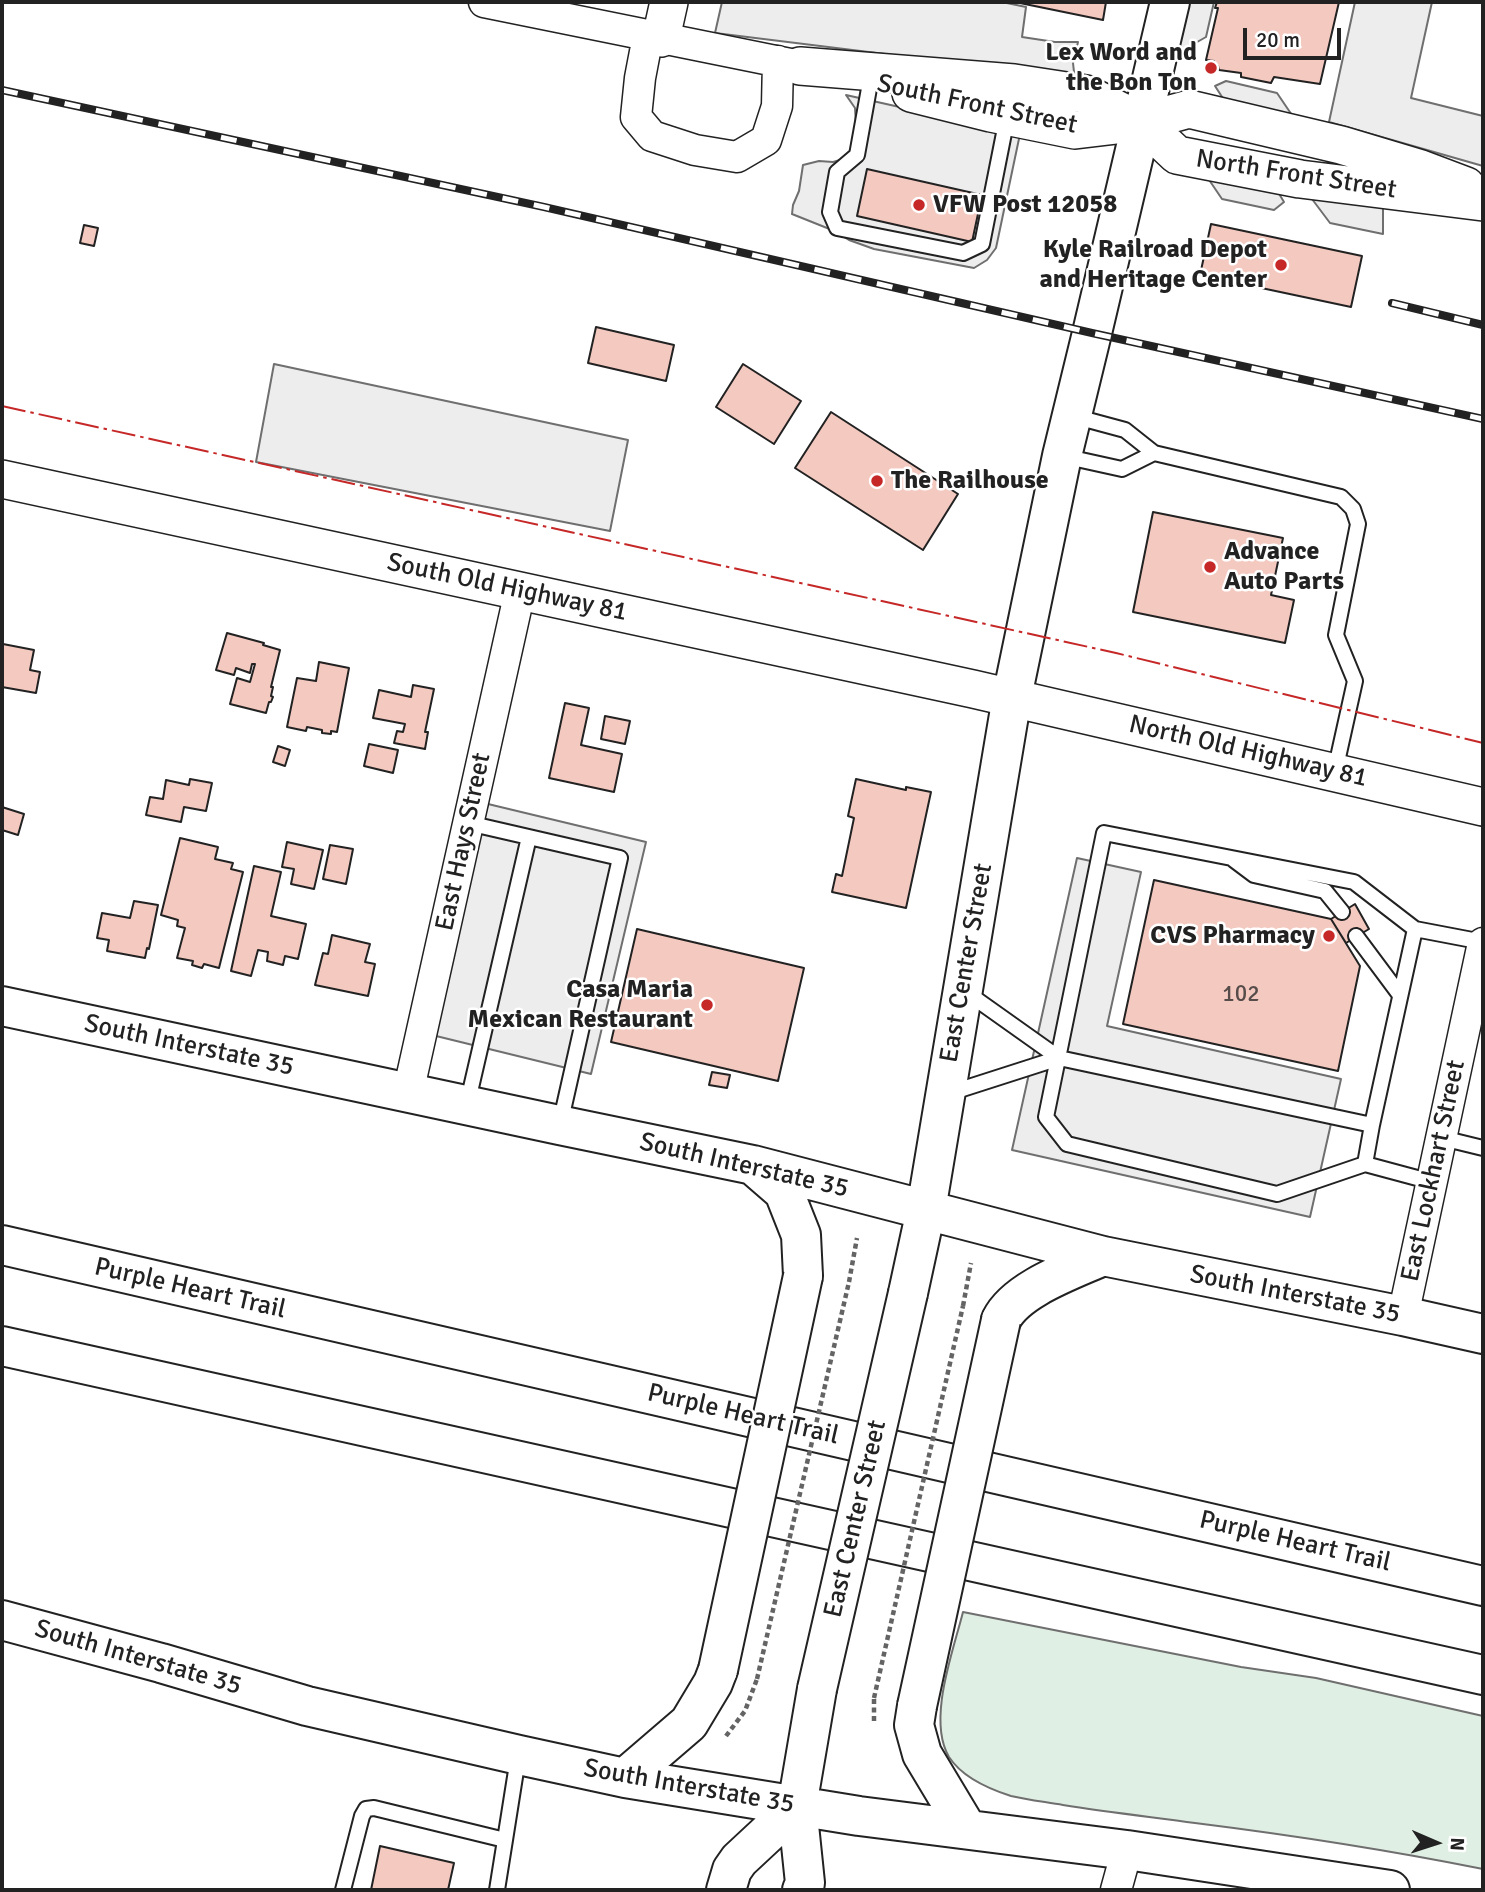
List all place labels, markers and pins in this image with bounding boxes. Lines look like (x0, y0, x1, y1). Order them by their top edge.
place label: Lex Word and the Bon Ton (1045, 37, 1197, 98)
marker: Lex Word and the Bon Ton (1203, 60, 1219, 76)
place label: VFW Post 12058 (933, 189, 1117, 221)
marker: VFW Post 12058 (911, 197, 927, 213)
place label: Kyle Railroad Depot and Heritage Center (1039, 234, 1267, 296)
marker: Kyle Railroad Depot and Heritage Center (1273, 257, 1289, 273)
place label: The Railhouse (891, 465, 1049, 497)
marker: The Railhouse (869, 473, 885, 489)
place label: Advance Auto Parts (1224, 536, 1344, 598)
marker: Advance Auto Parts (1202, 559, 1218, 575)
place label: CVS Pharmacy (1150, 920, 1315, 952)
marker: CVS Pharmacy (1321, 928, 1337, 944)
place label: Casa Maria Mexican Restaurant (468, 974, 693, 1036)
marker: Casa Maria Mexican Restaurant (699, 997, 715, 1013)

